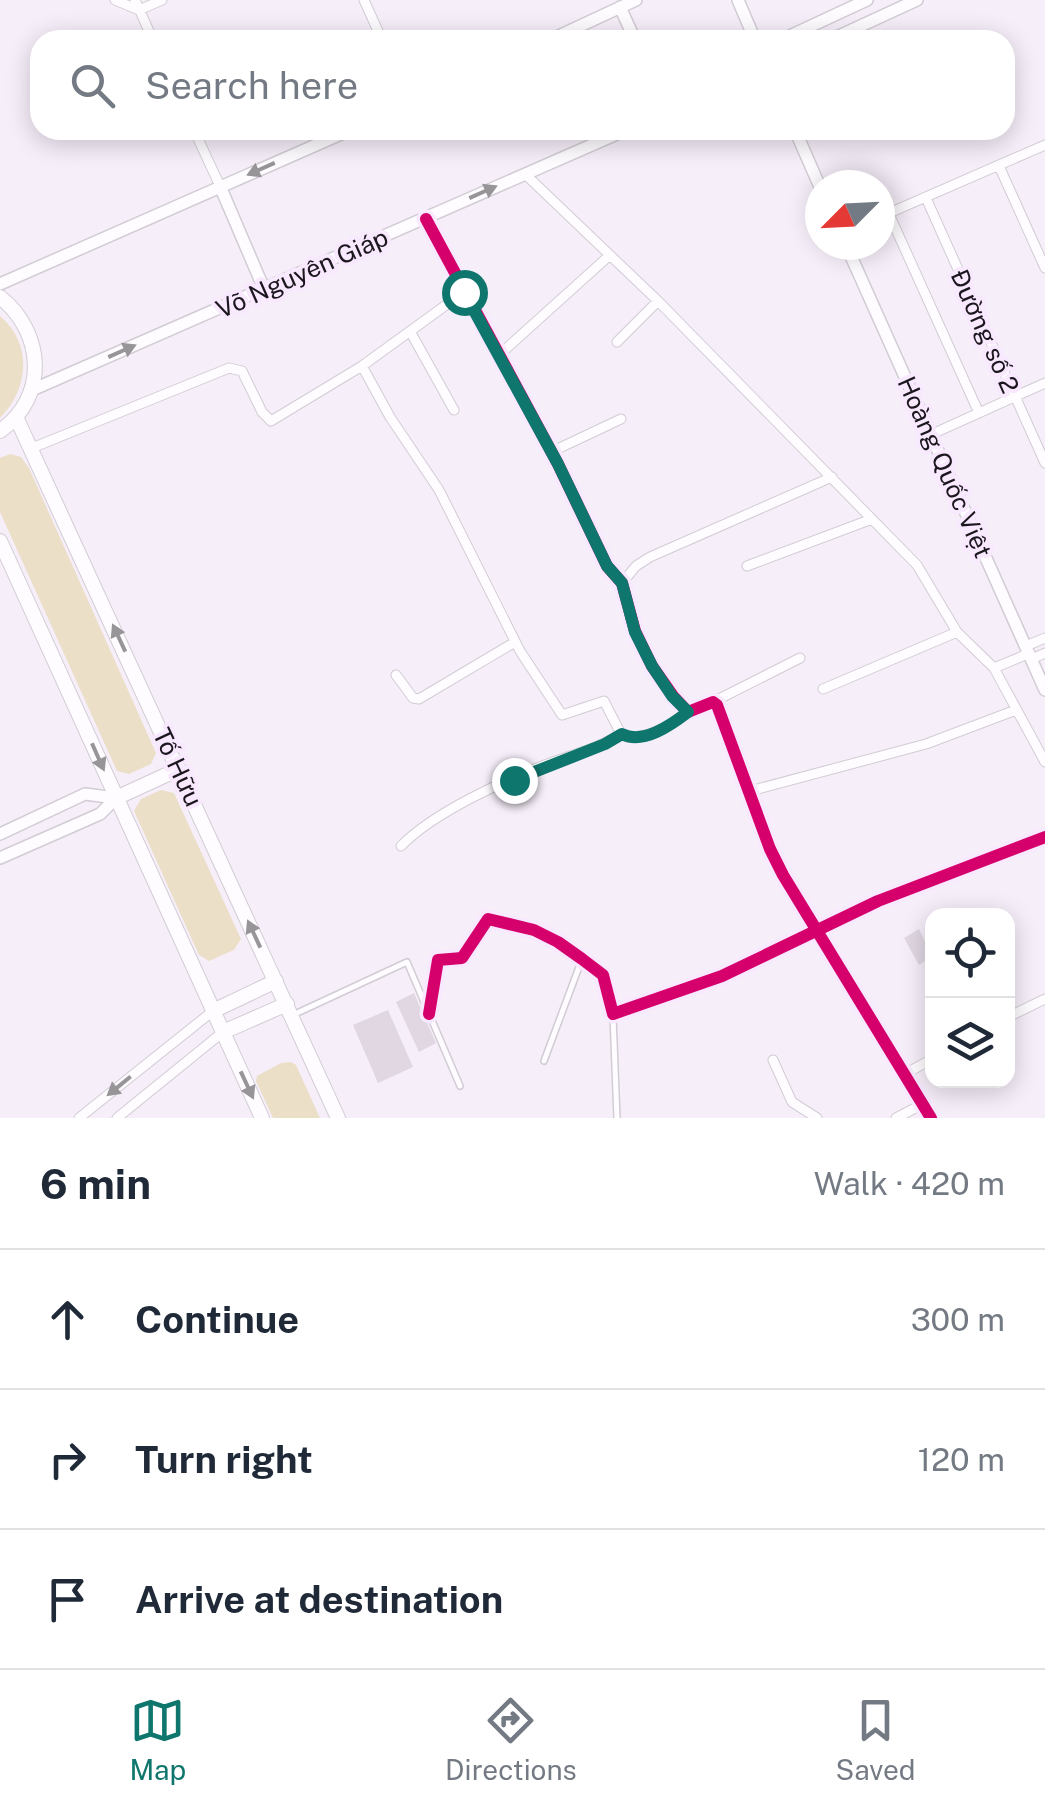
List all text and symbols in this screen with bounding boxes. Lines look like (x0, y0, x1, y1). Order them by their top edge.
search box (30, 30, 1015, 140)
icon: search (65, 58, 120, 113)
text: Search here (145, 63, 358, 108)
one-way arrow (246, 161, 275, 177)
north arrow (805, 170, 895, 260)
one-way arrow (469, 184, 498, 201)
street label: Võ Nguyên Giáp (211, 222, 393, 324)
street label: Đường số 2 (944, 265, 1026, 397)
route start (442, 270, 488, 316)
one-way arrow (107, 343, 136, 359)
street label: Hoàng Quốc Việt (892, 372, 998, 562)
one-way arrow (111, 623, 127, 653)
street label: Tố Hữu (147, 723, 209, 811)
one-way arrow (90, 743, 106, 772)
route end (492, 758, 538, 804)
map controls (925, 908, 1015, 1088)
button: locate (925, 908, 1015, 998)
one-way arrow (246, 919, 263, 948)
button: layers (925, 998, 1015, 1088)
one-way arrow (239, 1070, 255, 1100)
one-way arrow (106, 1075, 131, 1096)
text: 6 min (40, 1159, 151, 1208)
text: Walk · 420 m (814, 1165, 1005, 1202)
icon: ahead (40, 1292, 95, 1347)
text: Continue (135, 1297, 299, 1342)
text: 300 m (911, 1301, 1005, 1338)
icon: right (40, 1432, 95, 1487)
text: Turn right (135, 1437, 313, 1482)
text: 120 m (918, 1441, 1005, 1478)
icon: arrive (40, 1572, 95, 1627)
text: Arrive at destination (135, 1577, 503, 1622)
tab: Map (129, 1693, 186, 1786)
tab: Directions (445, 1693, 577, 1786)
tab: Saved (835, 1693, 916, 1786)

